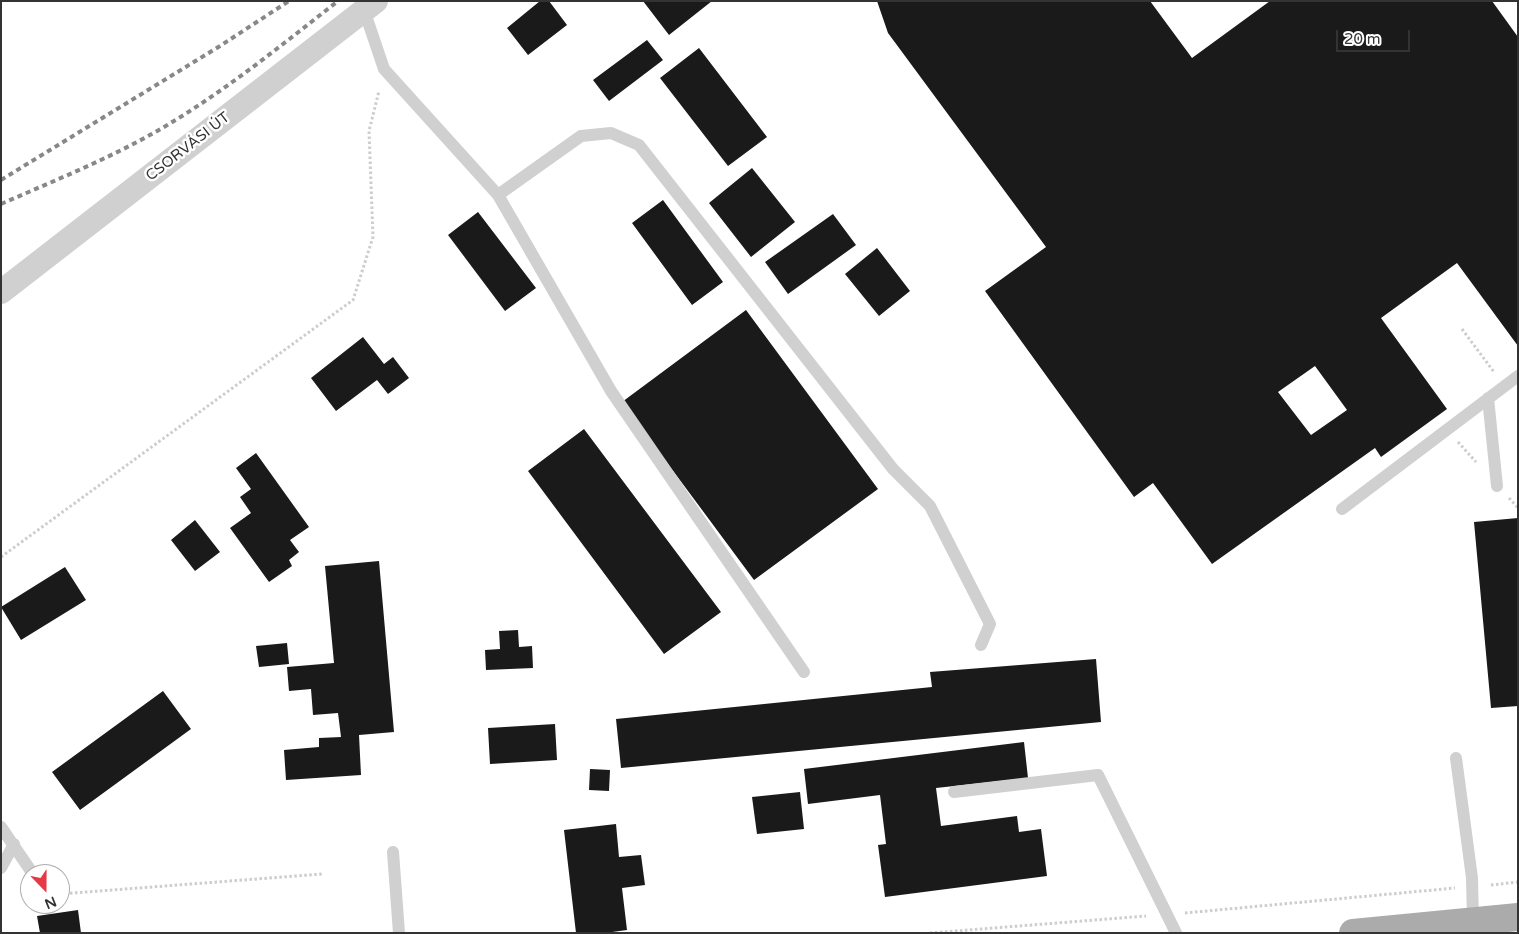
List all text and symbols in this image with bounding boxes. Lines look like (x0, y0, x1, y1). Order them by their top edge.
scale bar (1339, 20, 1413, 52)
text: 20 m (1344, 30, 1381, 48)
street label: CSORVÁSI ÚT (143, 109, 233, 185)
north arrow (20, 864, 70, 914)
text: N (42, 892, 59, 912)

